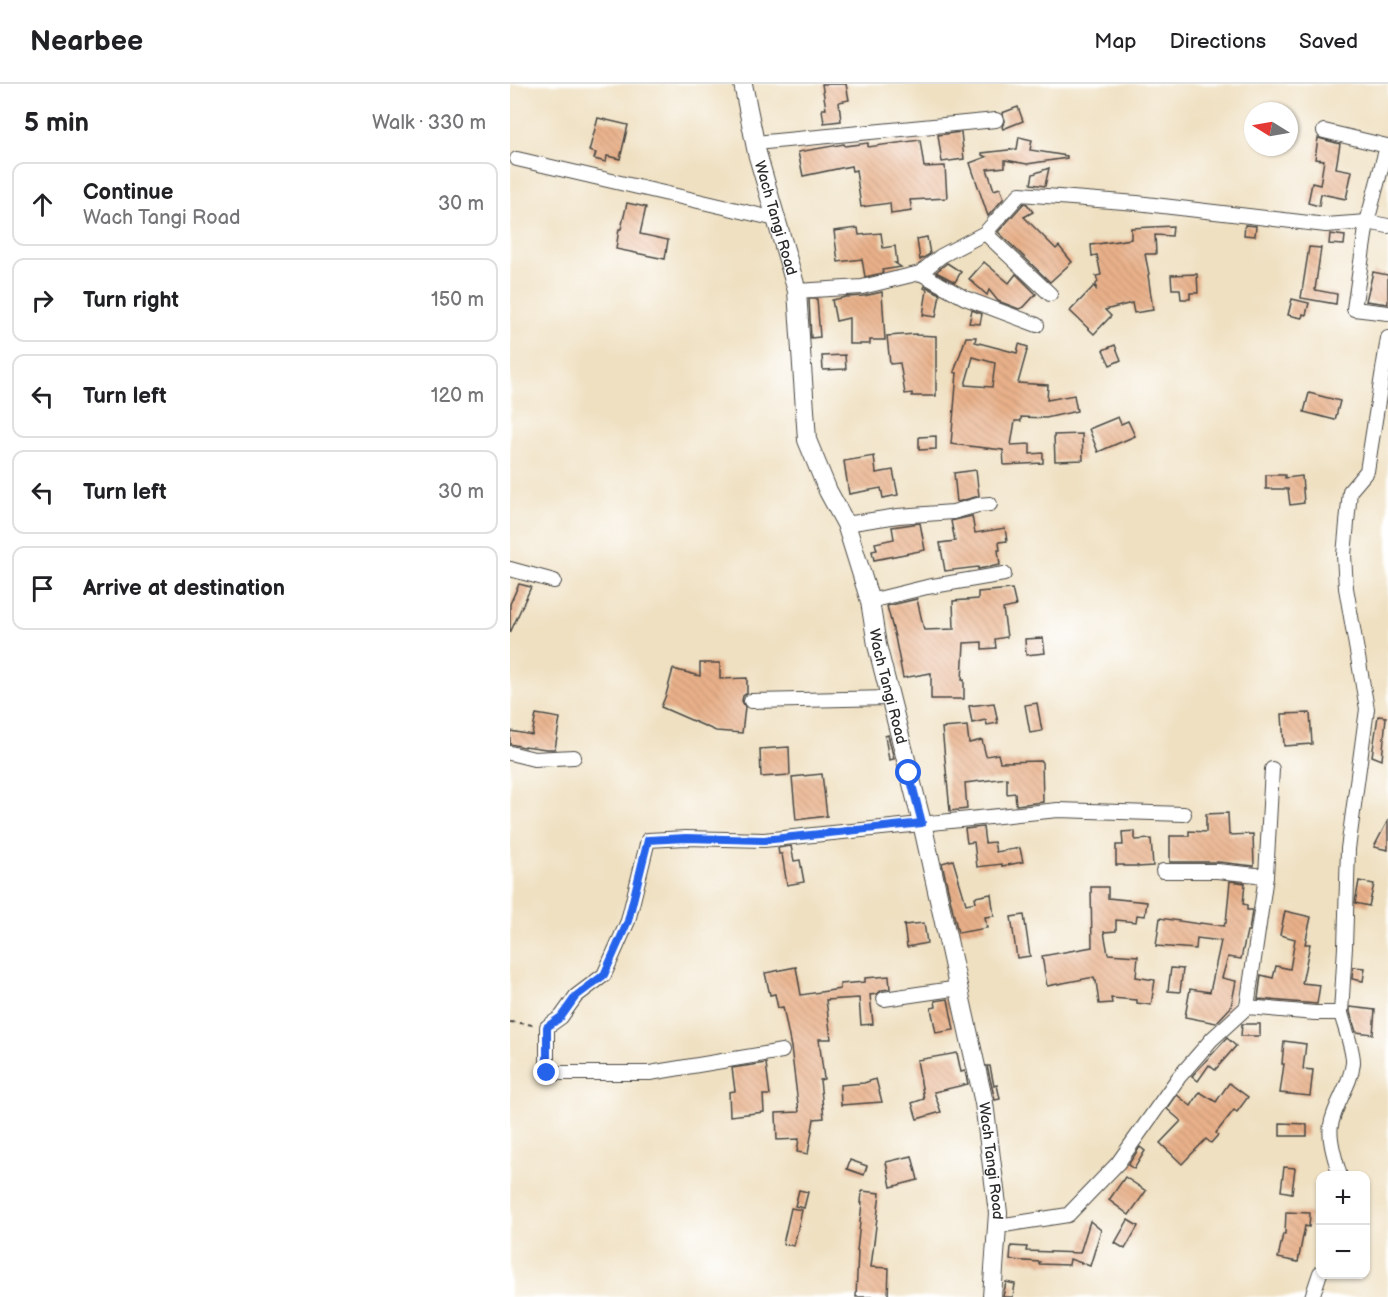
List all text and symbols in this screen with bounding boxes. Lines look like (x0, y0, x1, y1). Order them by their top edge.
text: Nearbee (30, 25, 143, 58)
text: Map (1094, 29, 1137, 54)
text: Directions (1170, 29, 1266, 54)
text: Saved (1299, 29, 1358, 54)
north arrow (1244, 102, 1298, 156)
text: 5 min (24, 108, 89, 139)
text: Walk · 330 m (372, 111, 486, 135)
street label: Wach Tangi Road (750, 159, 801, 277)
text: Continue (83, 179, 173, 206)
icon: ahead (26, 188, 59, 221)
text: 30 m (438, 192, 484, 216)
text: Wach Tangi Road (83, 206, 240, 230)
icon: right (26, 284, 59, 317)
text: Turn right (83, 287, 179, 314)
text: 150 m (431, 288, 484, 312)
icon: left (26, 380, 59, 413)
text: Turn left (83, 383, 167, 410)
text: 120 m (431, 384, 484, 408)
icon: left (26, 476, 59, 509)
text: Turn left (83, 479, 167, 506)
text: 30 m (438, 480, 484, 504)
icon: arrive (26, 572, 59, 605)
text: Arrive at destination (83, 575, 285, 602)
street label: Wach Tangi Road (865, 627, 911, 746)
route start (895, 759, 921, 785)
route end (533, 1059, 559, 1085)
street label: Wach Tangi Road (974, 1101, 1007, 1220)
map controls (1316, 1171, 1370, 1279)
button: + (1316, 1171, 1370, 1225)
button: − (1316, 1225, 1370, 1279)

